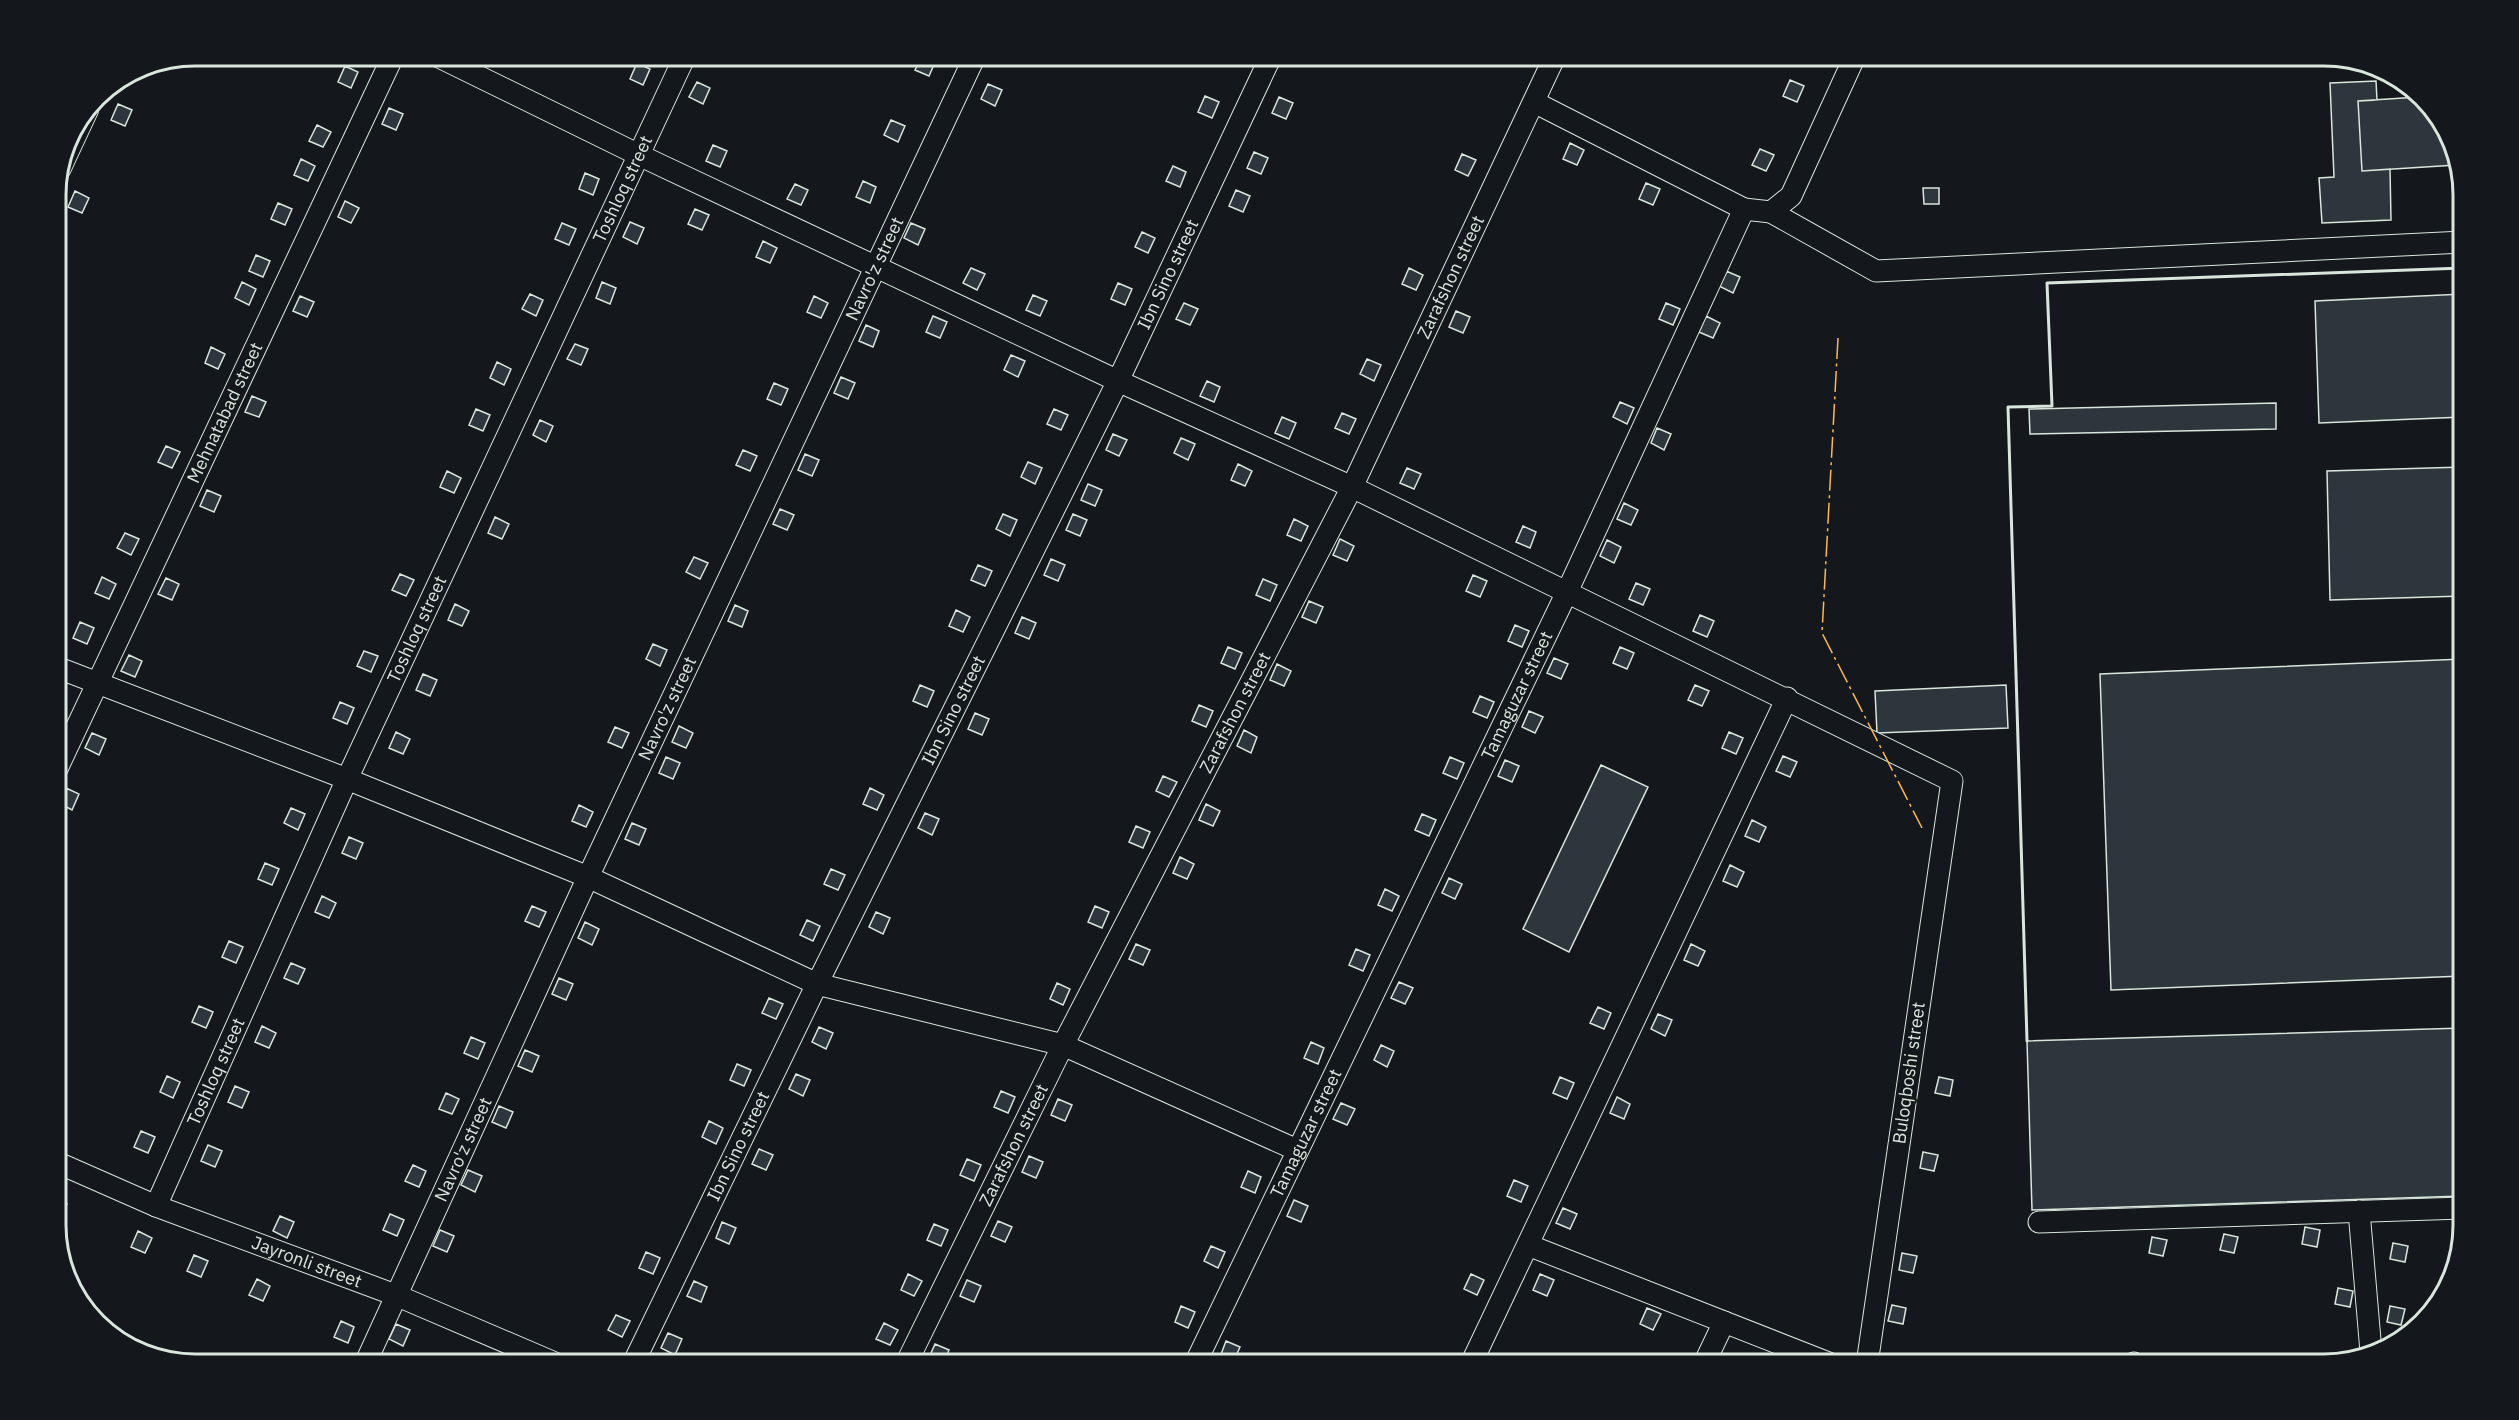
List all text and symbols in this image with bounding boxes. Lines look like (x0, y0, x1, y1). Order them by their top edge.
street label: Toshloq street (587, 132, 657, 246)
street label: Zarafshon street (1412, 212, 1489, 342)
street label: Navro'z street (840, 213, 909, 324)
street label: Ibn Sino street (1132, 215, 1204, 333)
street label: Mehnatаbаd street (181, 339, 267, 487)
street label: Toshloq street (382, 572, 451, 686)
street label: Tamaguzar street (1476, 627, 1557, 763)
street label: Zarafshon street (1194, 648, 1276, 777)
street label: Ibn Sino street (916, 652, 990, 769)
street label: Navro'z street (633, 653, 701, 764)
street label: Buloqboshi street (1887, 1000, 1930, 1145)
street label: Toshloq street (181, 1014, 250, 1129)
street label: Tamaguzar street (1265, 1065, 1346, 1201)
street label: Zarafshon street (974, 1080, 1053, 1210)
street label: Ibn Sino street (702, 1087, 774, 1205)
street label: Navro'z street (429, 1093, 497, 1205)
street label: Jayronli street (249, 1231, 365, 1293)

